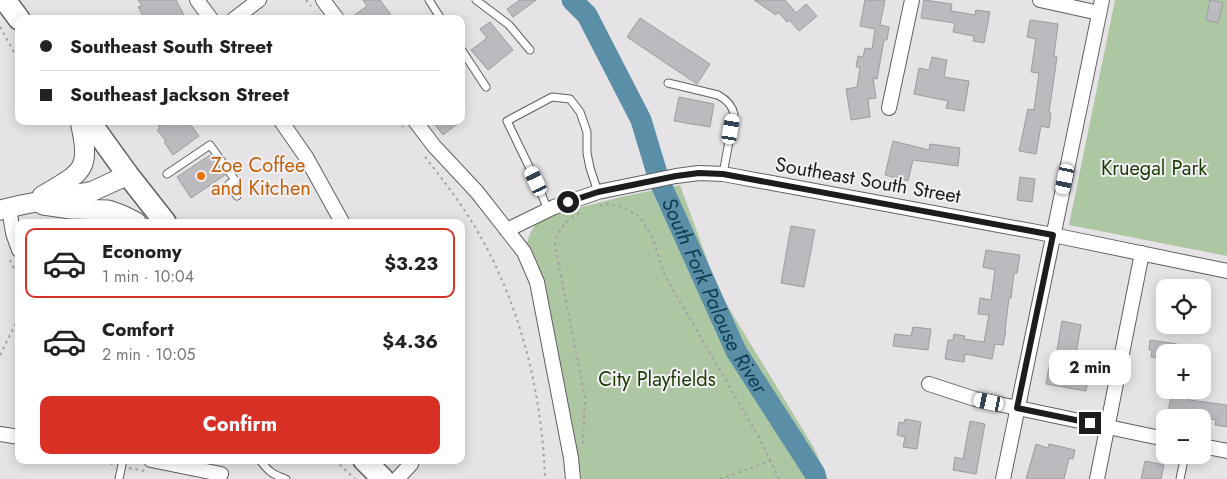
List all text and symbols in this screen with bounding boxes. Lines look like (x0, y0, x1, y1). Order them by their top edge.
text: Southeast South Street (70, 33, 272, 60)
text: Southeast Jackson Street (70, 81, 289, 108)
car (721, 113, 740, 145)
street label: Southeast South Street (773, 150, 963, 211)
place label: Zoe Coffee and Kitchen (211, 151, 311, 203)
park label: Kruegal Park (1101, 154, 1207, 183)
car (1054, 163, 1075, 195)
car (522, 164, 549, 198)
marker: Zoe Coffee and Kitchen (195, 170, 207, 182)
route start (557, 191, 579, 213)
water label: South Fork Palouse River (654, 193, 775, 400)
text: Economy (102, 238, 182, 265)
icon: car (42, 241, 87, 286)
text: $3.23 (384, 250, 438, 277)
text: 1 min · 10:04 (102, 265, 194, 288)
map controls (1156, 279, 1211, 464)
button: locate (1156, 279, 1211, 334)
text: Comfort (102, 316, 174, 343)
icon: car (42, 319, 87, 364)
text: $4.36 (382, 328, 438, 355)
text: 2 min · 10:05 (102, 343, 196, 366)
button: + (1156, 344, 1211, 399)
callout: 2 min (1049, 350, 1131, 386)
text: 2 min (1069, 356, 1111, 379)
park label: City Playfields (598, 365, 716, 394)
car (972, 392, 1005, 412)
button: Confirm (40, 396, 440, 454)
button: − (1156, 409, 1211, 464)
route end (1079, 412, 1101, 434)

